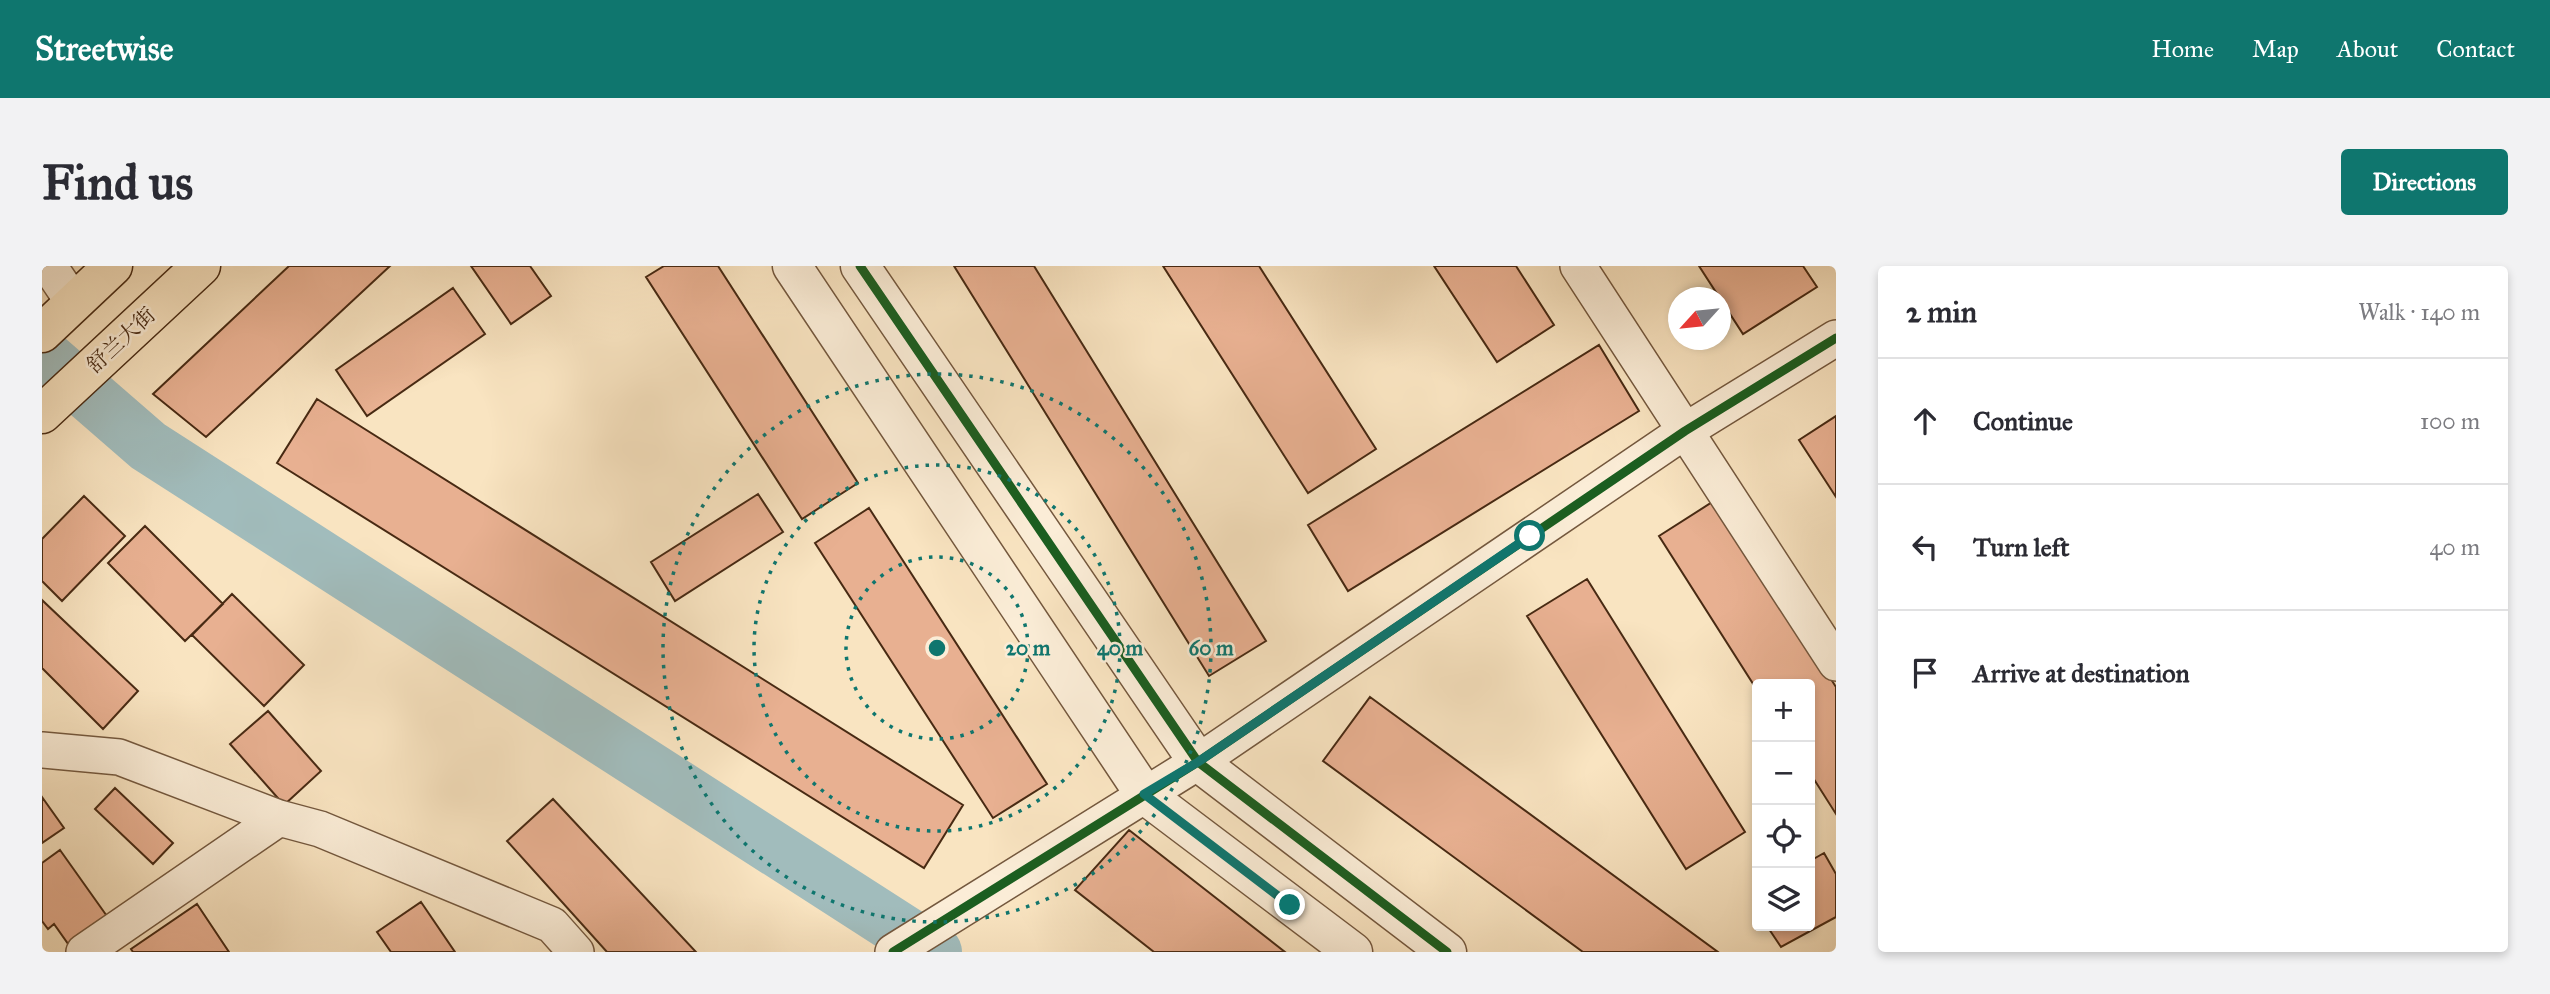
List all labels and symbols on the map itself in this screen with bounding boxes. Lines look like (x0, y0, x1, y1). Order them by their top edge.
north arrow (1668, 287, 1731, 350)
street label: 舒兰大街 (81, 302, 161, 378)
route start (1514, 520, 1545, 551)
text: 20 m (1006, 635, 1051, 661)
text: 40 m (1097, 635, 1143, 661)
text: 60 m (1188, 635, 1234, 661)
centre of rings (925, 636, 949, 660)
route end (1274, 889, 1305, 920)

